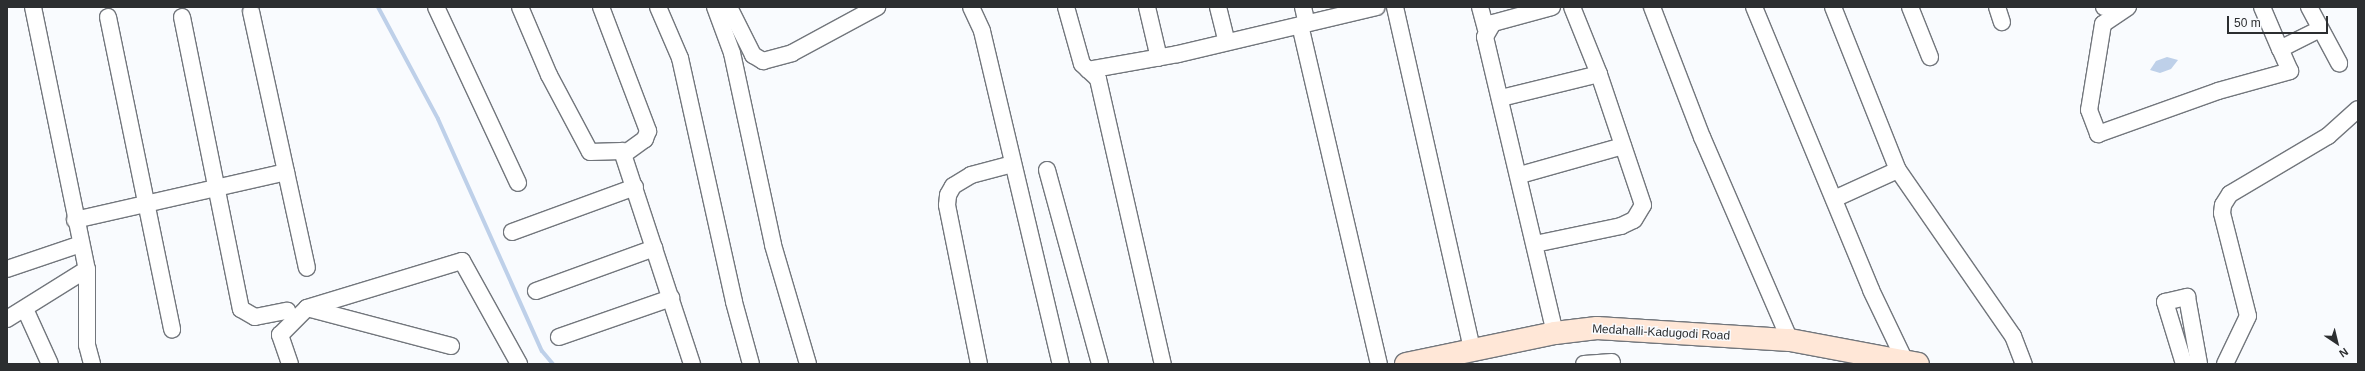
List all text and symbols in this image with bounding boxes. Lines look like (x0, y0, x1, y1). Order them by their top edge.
scale bar (2229, 8, 2330, 34)
text: 50 m (2234, 16, 2261, 30)
street label: Medahalli-Kadugodi Road (1592, 322, 1730, 344)
north arrow (2317, 323, 2357, 363)
text: N (2337, 346, 2351, 360)

